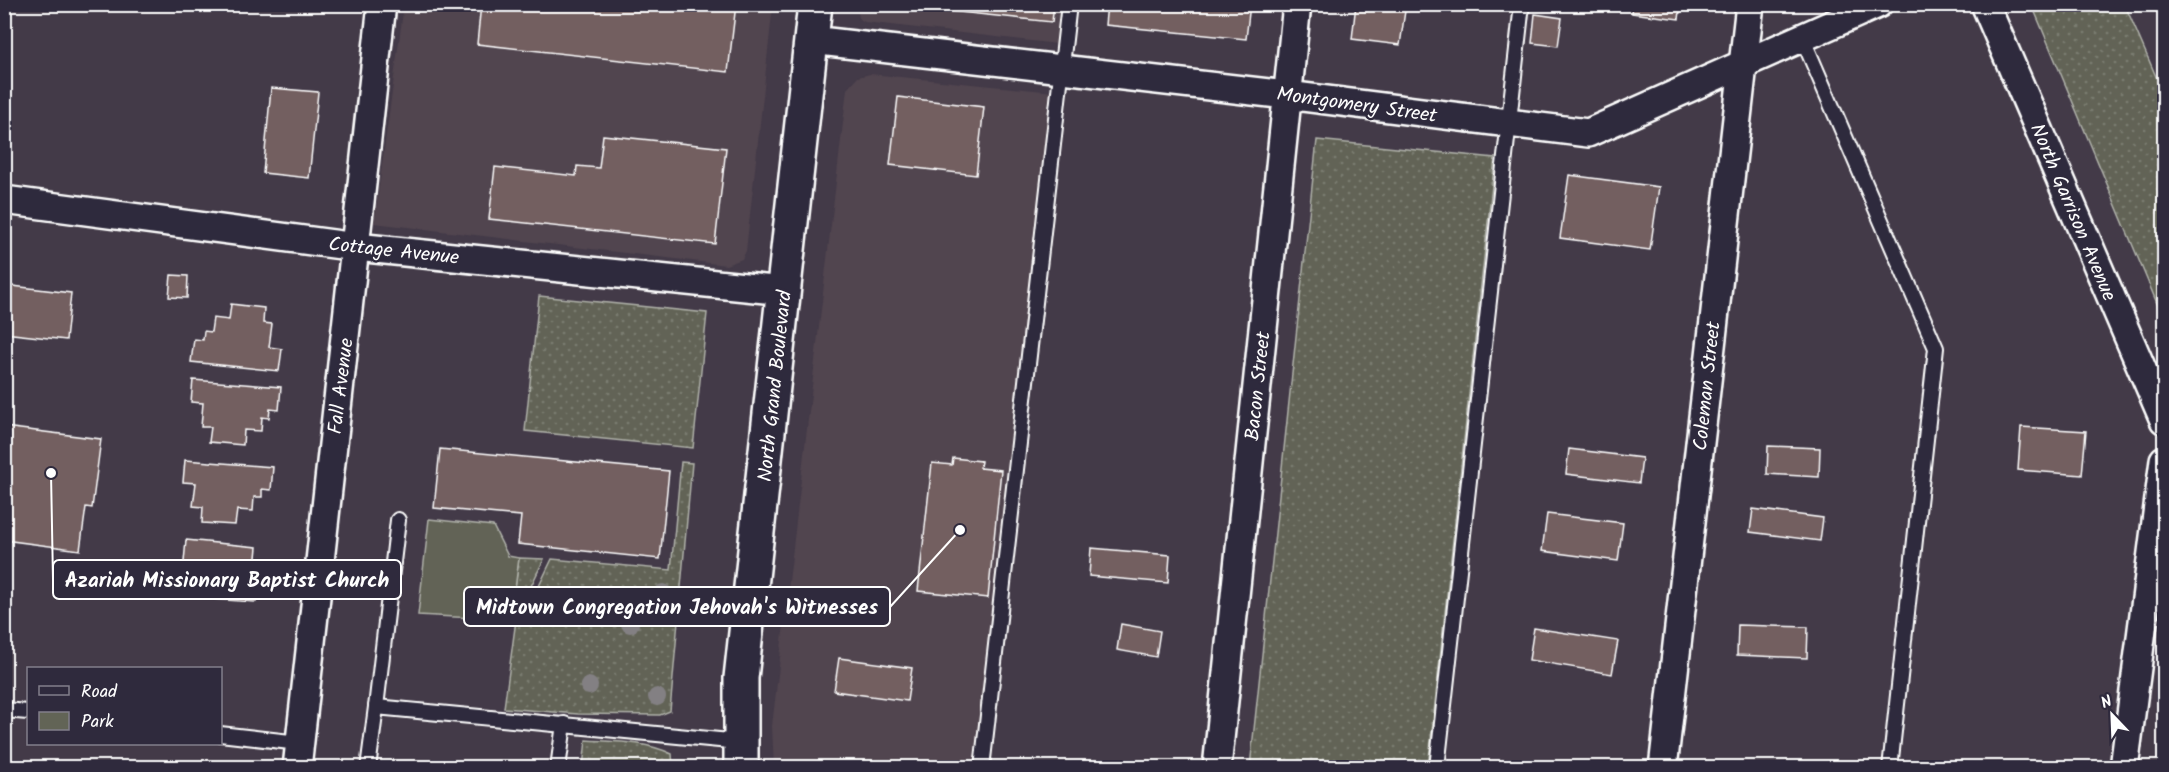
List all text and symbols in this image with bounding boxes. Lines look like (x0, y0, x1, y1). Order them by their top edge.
street label: Montgomery Street (1275, 79, 1439, 133)
street label: North Garrison Avenue (2020, 119, 2124, 307)
street label: Cottage Avenue (327, 229, 461, 275)
street label: North Grand Boulevard (750, 288, 802, 484)
street label: Coleman Street (1685, 320, 1731, 452)
street label: Bacon Street (1237, 330, 1281, 442)
street label: Fall Avenue (320, 336, 364, 436)
callout: Azariah Missionary Baptist Church (53, 560, 401, 599)
text: Azariah Missionary Baptist Church (65, 565, 390, 598)
callout: Midtown Congregation Jehovah's Witnesses (464, 587, 890, 626)
text: Midtown Congregation Jehovah's Witnesses (476, 592, 878, 625)
legend (27, 667, 222, 745)
text: Road (81, 678, 118, 707)
north arrow (2082, 685, 2142, 745)
text: N (2097, 689, 2116, 716)
text: Park (81, 708, 114, 737)

